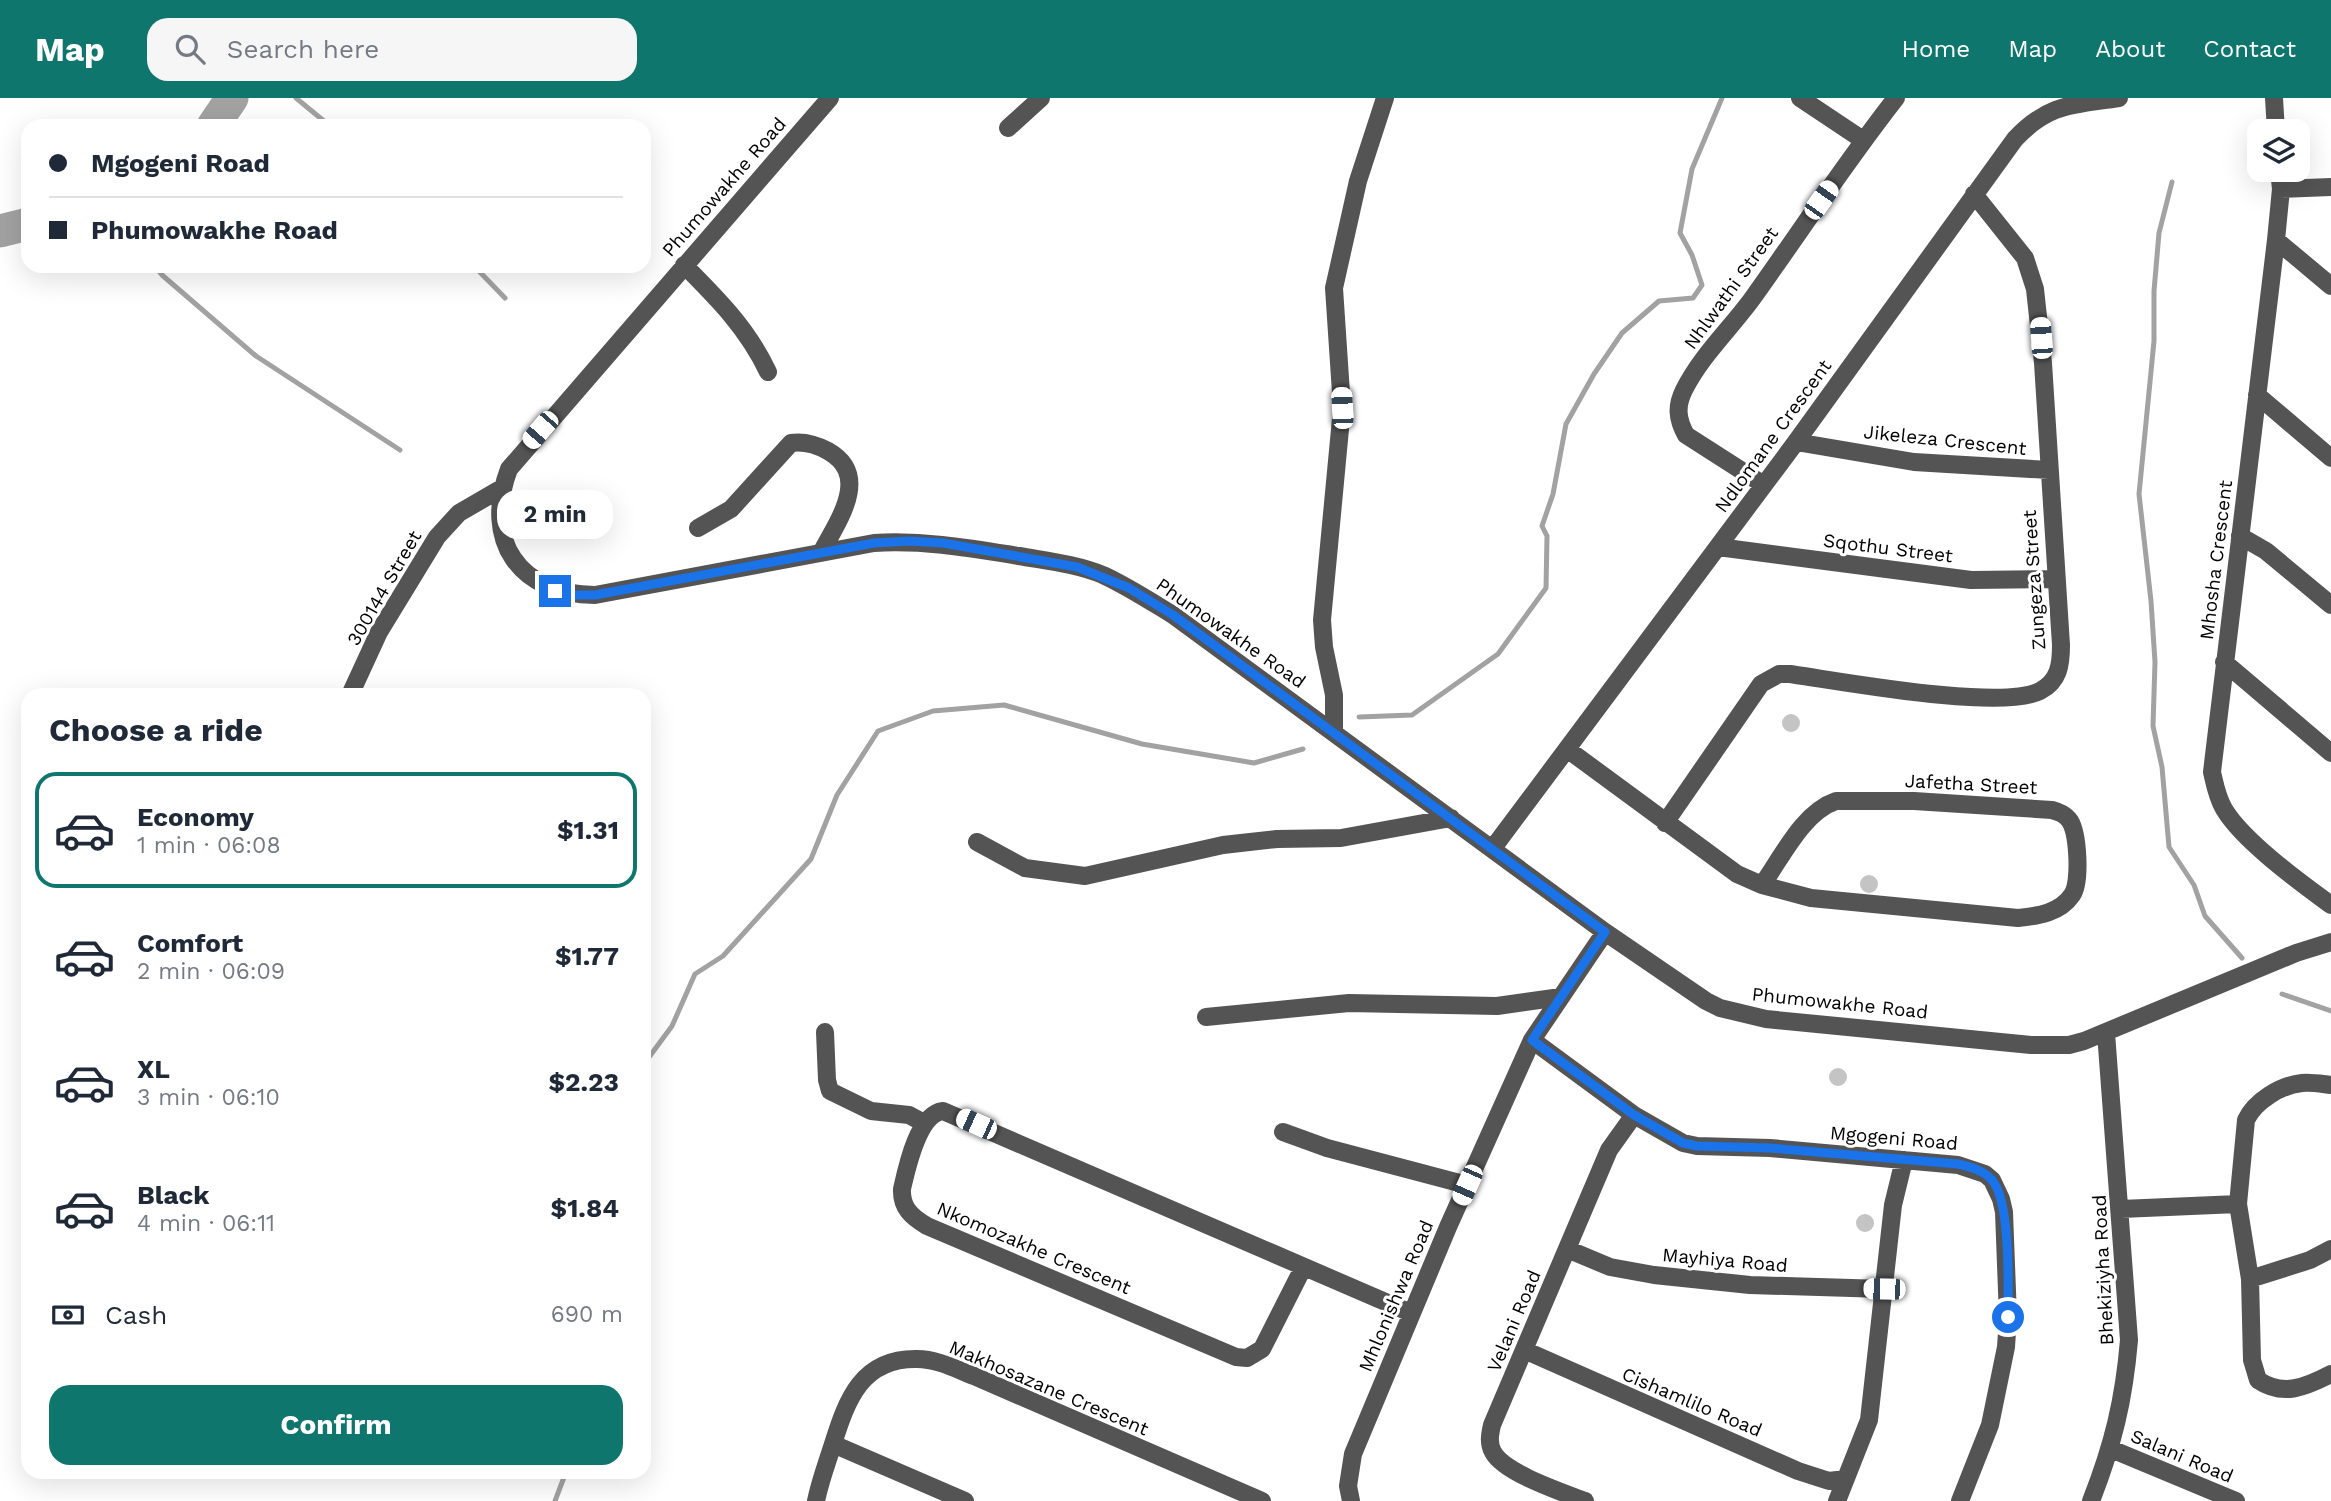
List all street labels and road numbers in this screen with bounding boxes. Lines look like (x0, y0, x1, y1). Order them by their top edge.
street label: Phumowakhe Road (657, 113, 791, 261)
street label: Nhlwathi Street (1679, 222, 1783, 354)
street label: Ndlomane Crescent (1710, 355, 1836, 517)
street label: Jikeleza Crescent (1863, 420, 2028, 460)
street label: Mhosha Crescent (2195, 479, 2237, 641)
street label: Zungeza Street (2018, 509, 2050, 651)
street label: 300144 Street (342, 526, 426, 650)
street label: Sqothu Street (1822, 529, 1954, 567)
street label: Phumowakhe Road (1152, 573, 1310, 693)
street label: Jafetha Street (1904, 769, 2038, 799)
street label: Phumowakhe Road (1751, 982, 1929, 1024)
street label: Mgogeni Road (1829, 1121, 1959, 1155)
street label: Bhekiziyha Road (2088, 1194, 2118, 1346)
street label: Nkomozakhe Crescent (934, 1197, 1135, 1299)
street label: Mhlonishwa Road (1354, 1217, 1438, 1375)
street label: Mayhiya Road (1661, 1243, 1789, 1277)
street label: Velani Road (1482, 1266, 1546, 1376)
street label: Makhosazane Crescent (946, 1336, 1152, 1440)
street label: Cishamlilo Road (1619, 1362, 1765, 1442)
street label: Salani Road (2127, 1424, 2237, 1488)

